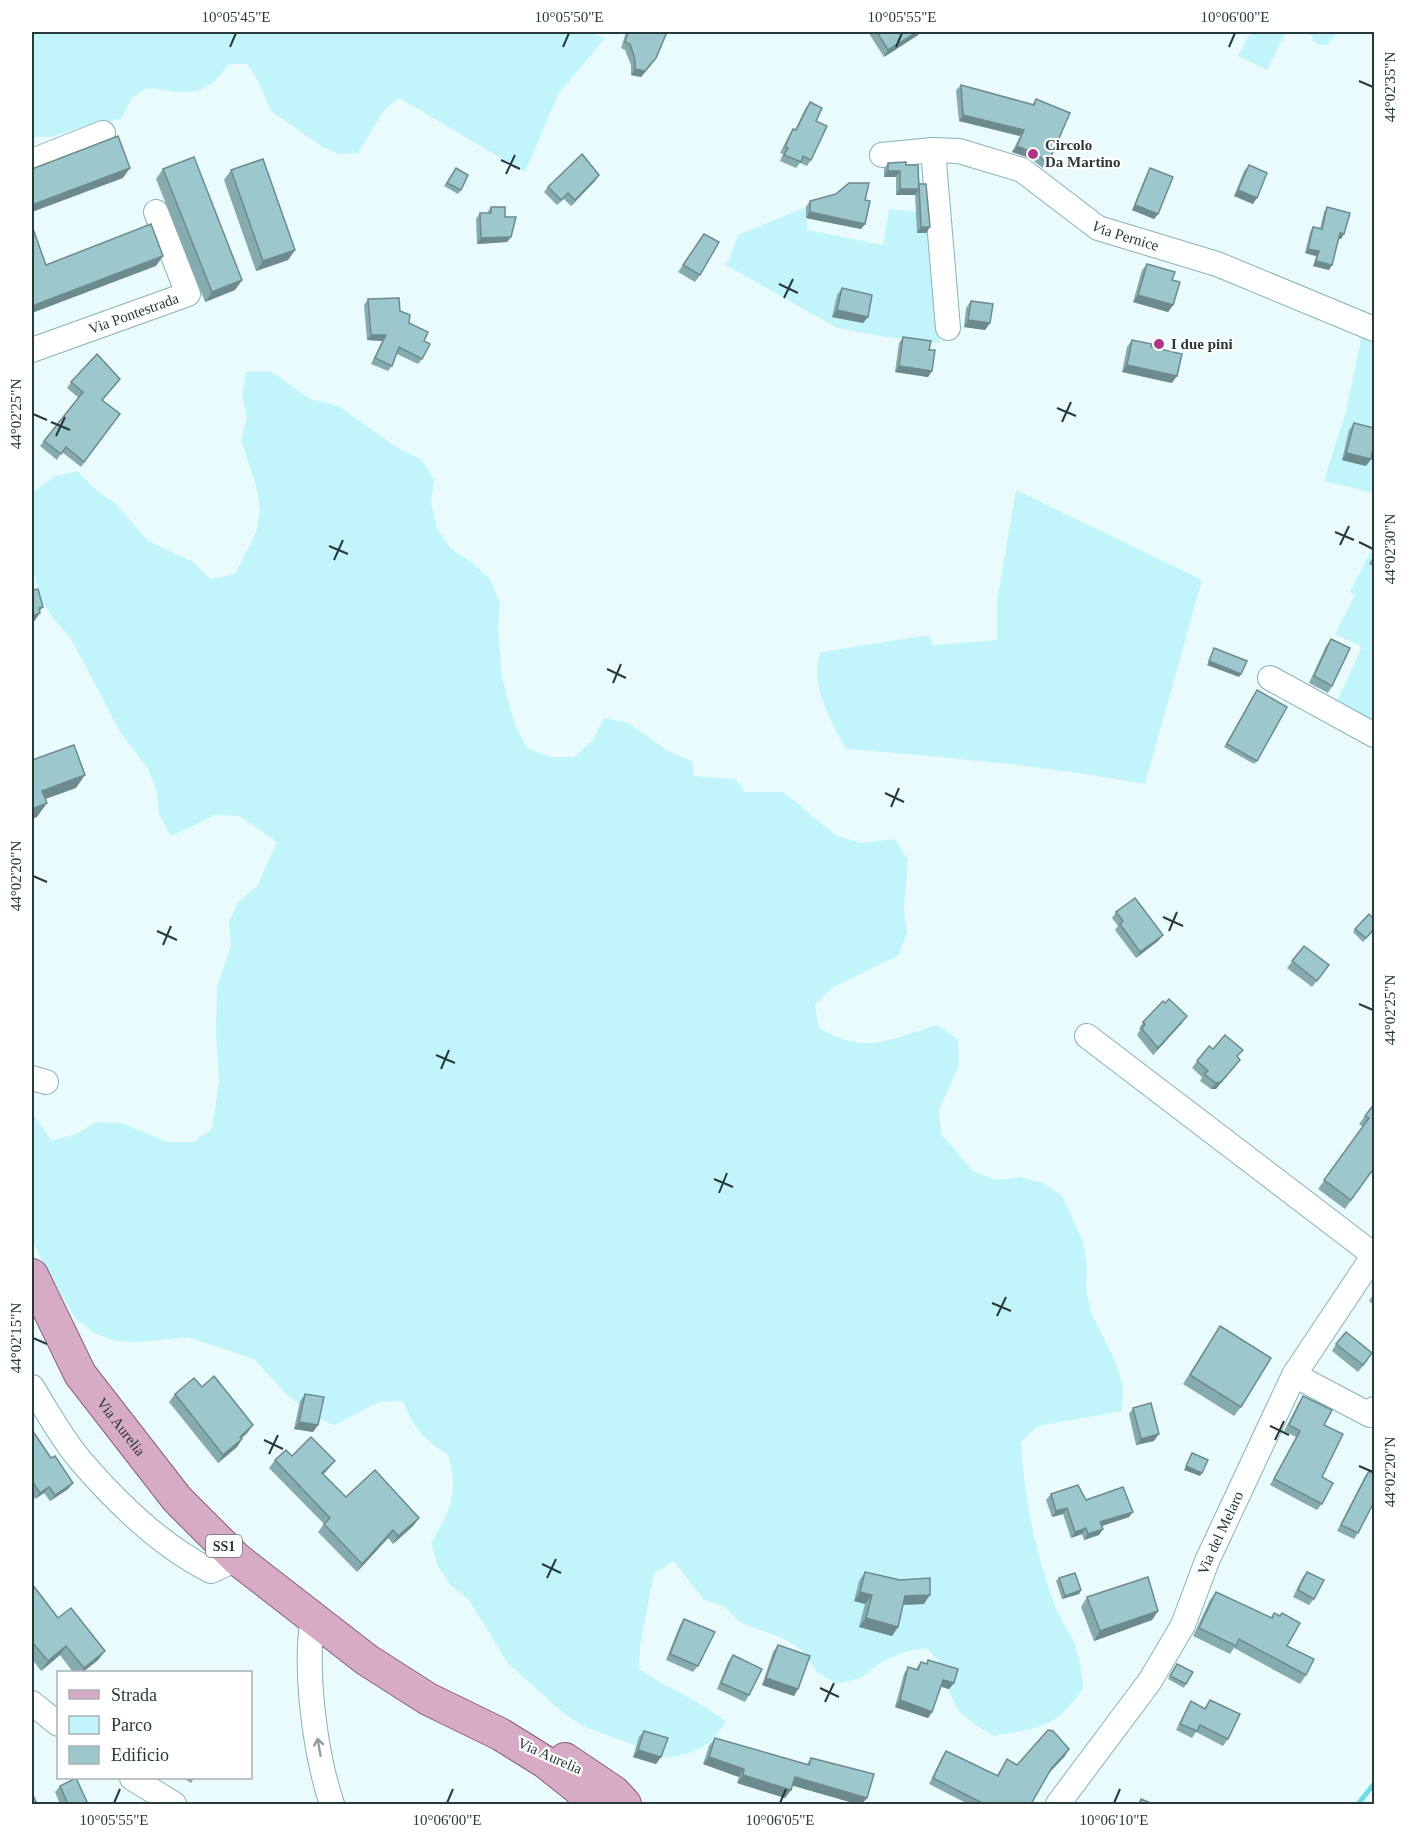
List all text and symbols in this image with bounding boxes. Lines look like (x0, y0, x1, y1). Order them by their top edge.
text: 10°05'45"E (202, 9, 271, 25)
text: 10°05'50"E (535, 9, 604, 25)
text: 10°05'55"E (868, 9, 937, 25)
text: 10°06'00"E (1201, 9, 1270, 25)
text: 44°02'35"N (1382, 52, 1398, 122)
place label: Circolo Da Martino (1045, 137, 1120, 170)
marker: Circolo Da Martino (1026, 147, 1040, 161)
street label: Via Pernice (1088, 218, 1161, 254)
street label: Via Pontestrada (86, 290, 181, 337)
place label: I due pini (1171, 336, 1233, 352)
marker: I due pini (1152, 337, 1166, 351)
text: 44°02'25"N (8, 379, 24, 449)
text: 44°02'30"N (1382, 514, 1398, 584)
text: 44°02'20"N (8, 841, 24, 911)
text: 44°02'25"N (1382, 975, 1398, 1045)
text: 44°02'15"N (8, 1303, 24, 1373)
street label: Via Aurelia (94, 1395, 149, 1459)
text: 44°02'20"N (1382, 1437, 1398, 1507)
street label: Via del Melaro (1195, 1489, 1246, 1577)
road number: SS1 (206, 1535, 242, 1557)
legend (57, 1671, 252, 1779)
text: Strada (111, 1685, 157, 1705)
text: Parco (111, 1715, 152, 1735)
street label: Via Aurelia (515, 1735, 585, 1777)
one-way arrow (314, 1738, 325, 1758)
text: Edificio (111, 1745, 169, 1765)
text: 10°05'55"E (80, 1812, 149, 1828)
text: 10°06'00"E (413, 1812, 482, 1828)
text: 10°06'05"E (746, 1812, 815, 1828)
text: 10°06'10"E (1080, 1812, 1149, 1828)

